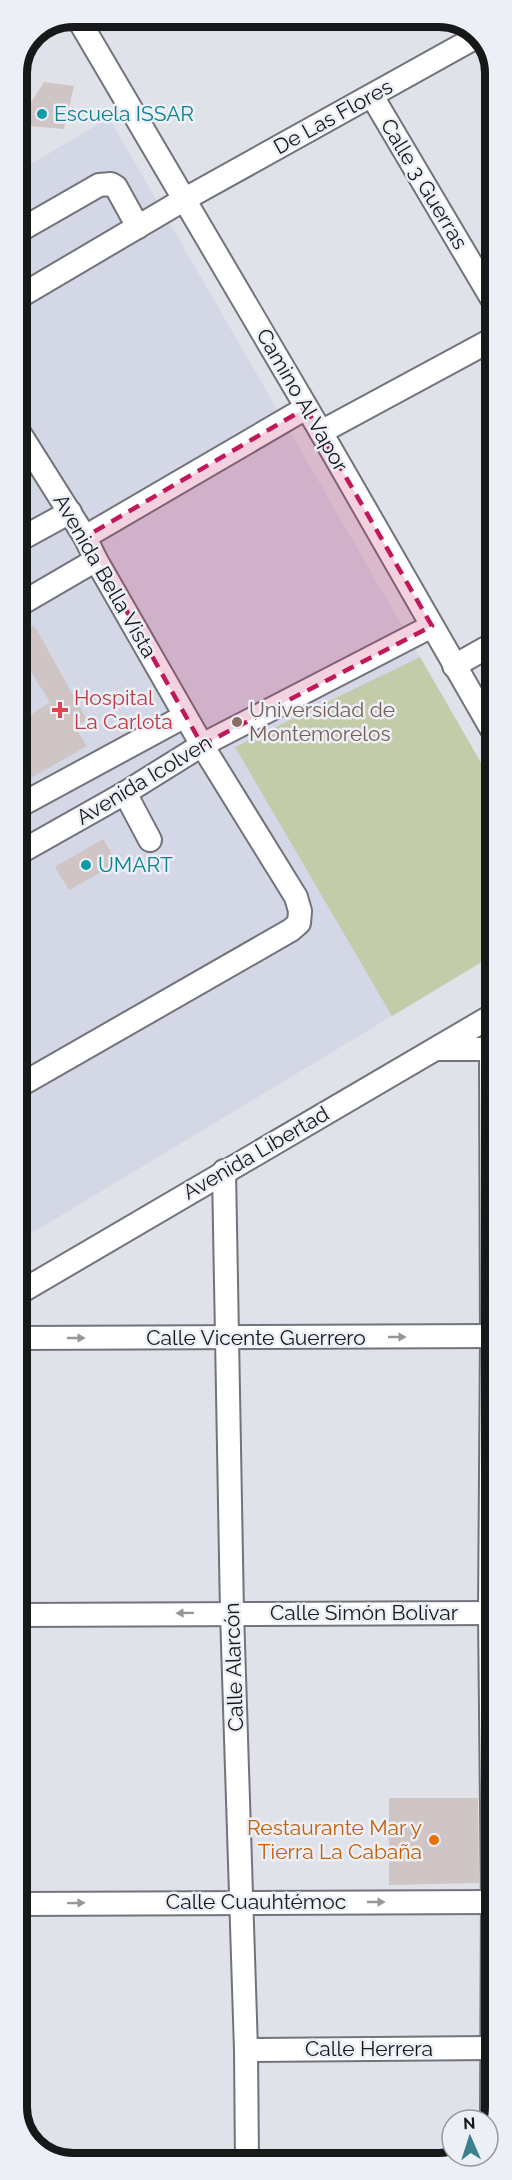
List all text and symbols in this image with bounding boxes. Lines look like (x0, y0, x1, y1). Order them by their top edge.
street label: De Las Flores (269, 74, 397, 159)
place label: Escuela ISSAR (54, 101, 194, 126)
marker: Escuela ISSAR (35, 107, 49, 121)
street label: Calle 3 Guerras (376, 114, 473, 253)
street label: Camino Al Vapor (251, 324, 354, 476)
street label: Avenida Bella Vista (48, 490, 162, 662)
place label: Hospital La Carlota (74, 685, 173, 734)
place label: Universidad de Montemorelos (249, 697, 395, 746)
marker: Hospital La Carlota (51, 701, 69, 719)
marker: Universidad de Montemorelos (230, 715, 244, 729)
street label: Avenida Icolven (72, 729, 216, 830)
place label: UMART (98, 852, 173, 877)
marker: UMART (79, 858, 93, 872)
street label: Avenida Libertad (178, 1101, 333, 1204)
street label: Calle Vicente Guerrero (146, 1325, 366, 1350)
one-way arrow (387, 1332, 406, 1342)
one-way arrow (66, 1333, 85, 1343)
street label: Calle Simón Bolívar (270, 1600, 459, 1625)
street label: Calle Alarcón (219, 1602, 248, 1732)
one-way arrow (175, 1608, 194, 1618)
place label: Restaurante Mar y Tierra La Cabaña (247, 1815, 422, 1864)
marker: Restaurante Mar y Tierra La Cabaña (427, 1833, 441, 1847)
street label: Calle Cuauhtémoc (166, 1889, 346, 1914)
one-way arrow (366, 1897, 385, 1907)
one-way arrow (66, 1898, 85, 1908)
street label: Calle Herrera (305, 2036, 433, 2061)
north arrow (440, 2108, 500, 2168)
text: N (463, 2114, 476, 2133)

